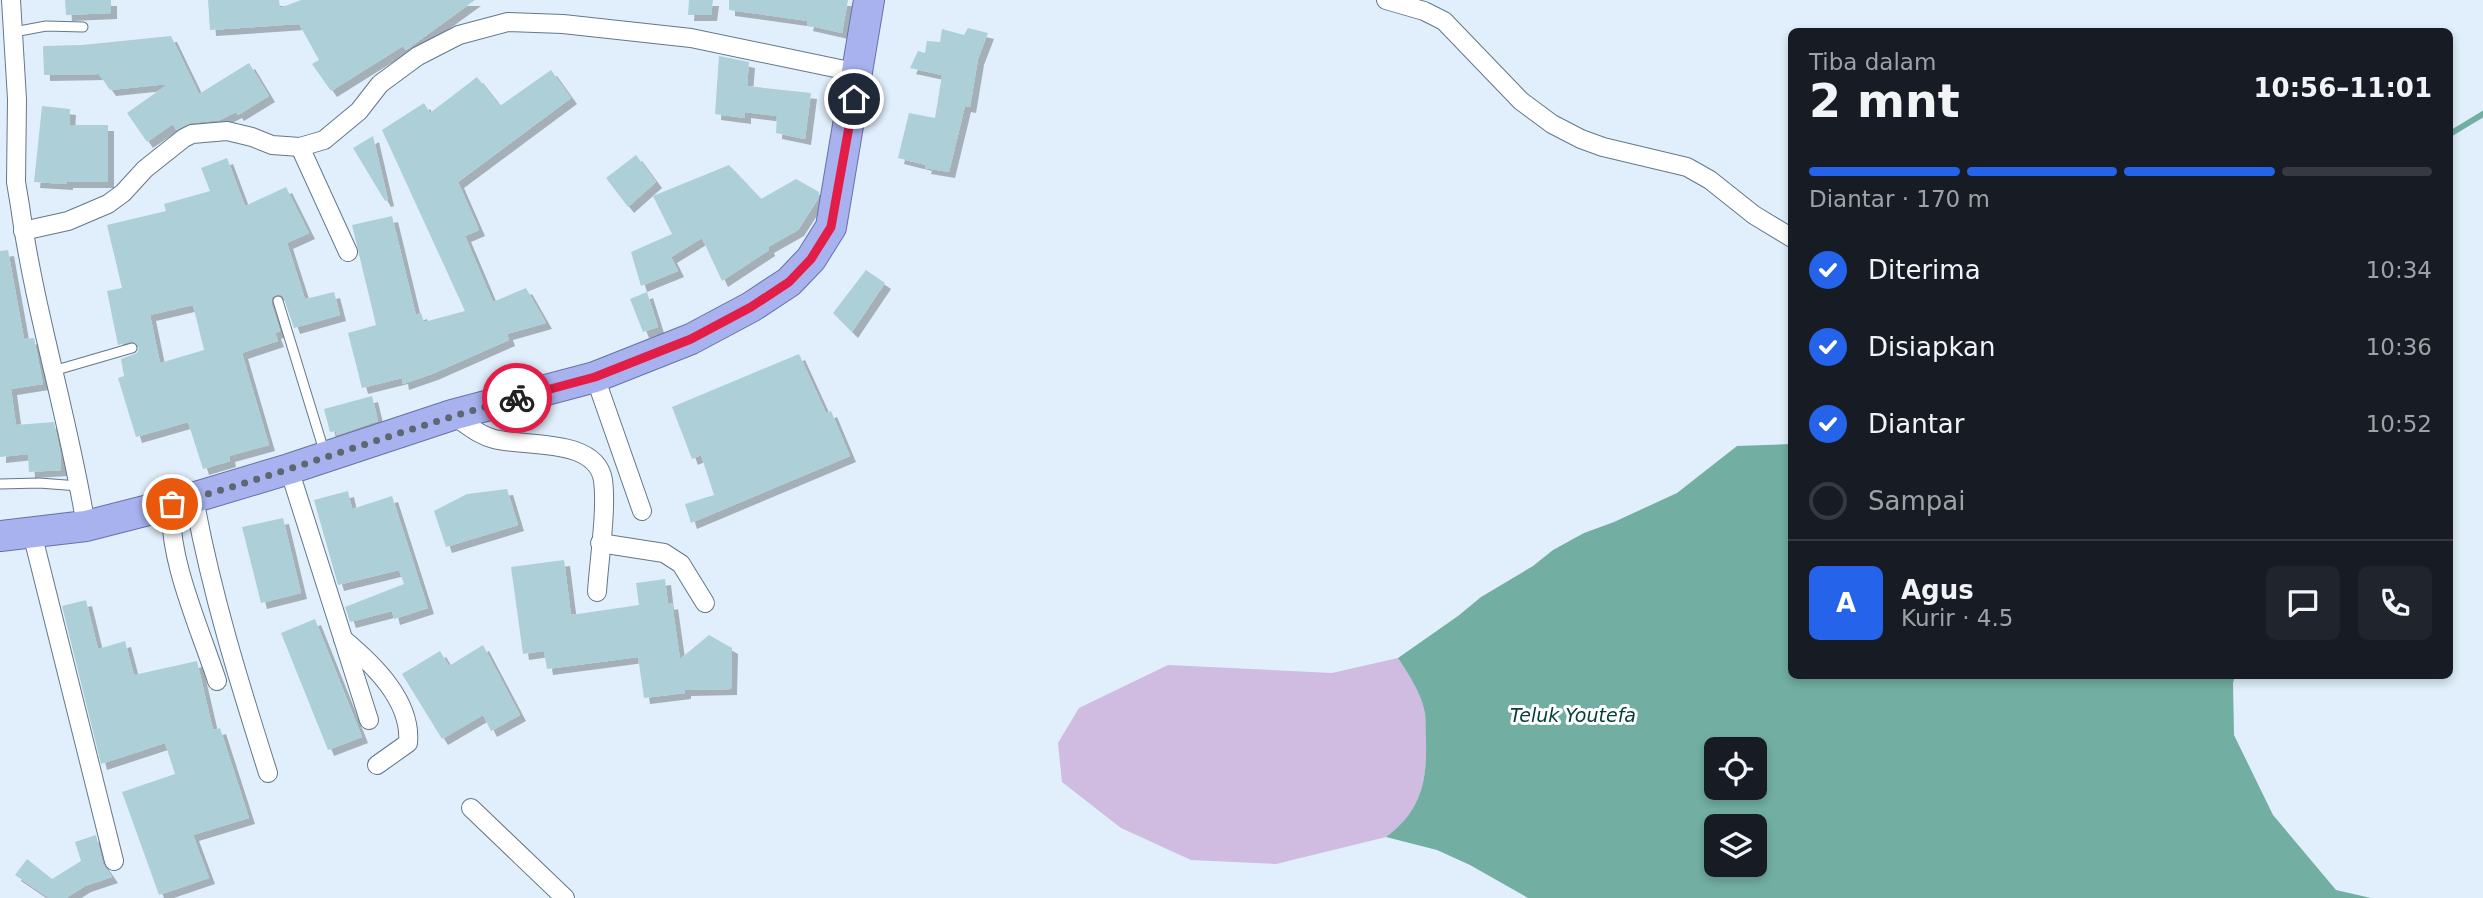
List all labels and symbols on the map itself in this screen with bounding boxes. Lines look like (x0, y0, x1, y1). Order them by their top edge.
pin (824, 69, 884, 129)
courier (482, 363, 552, 433)
pin (142, 474, 202, 534)
water label: Teluk Youtefa (1510, 704, 1636, 726)

